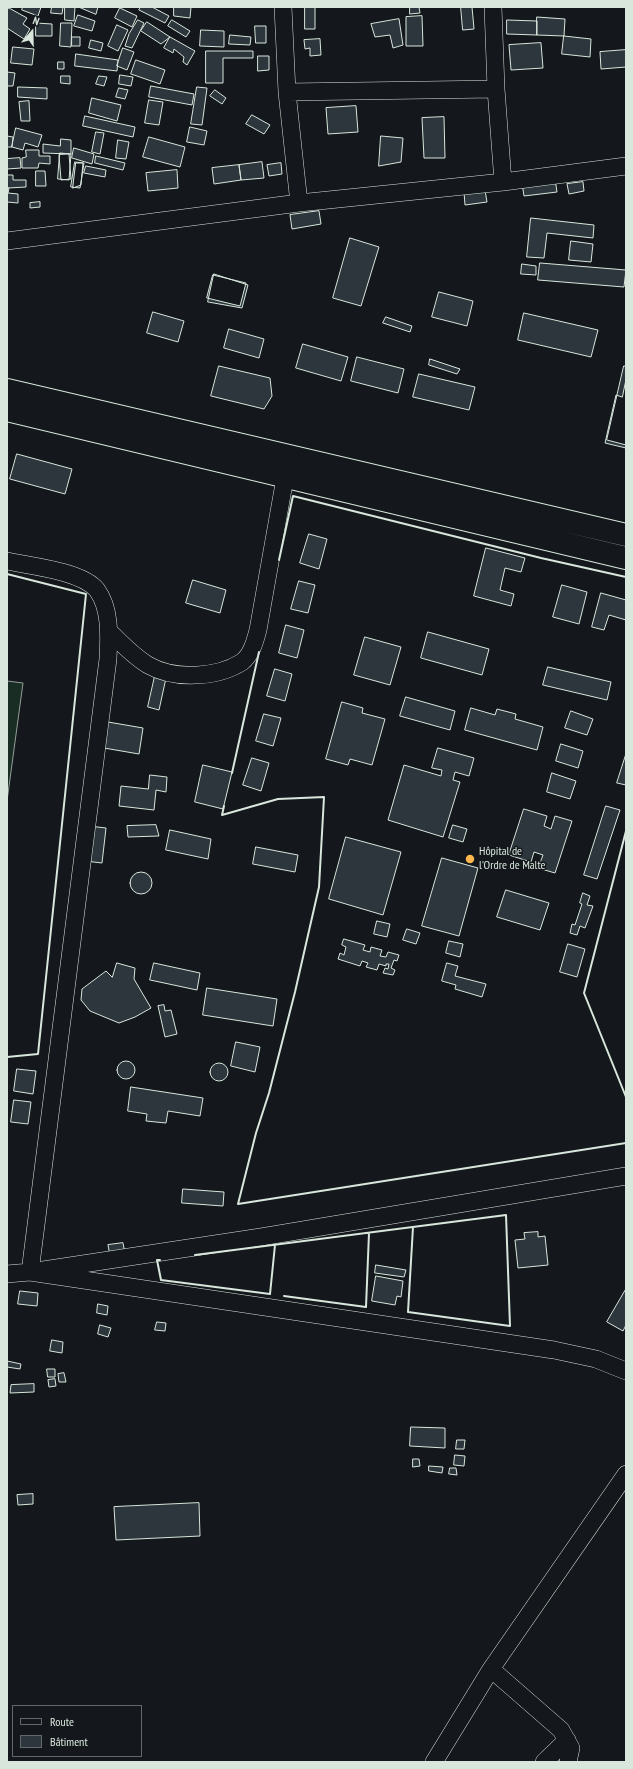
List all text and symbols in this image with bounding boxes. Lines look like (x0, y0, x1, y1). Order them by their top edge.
north arrow (12, 12, 52, 52)
text: N (31, 13, 41, 28)
place label: Hôpital de l'Ordre de Malte (479, 845, 546, 873)
marker: Hôpital de l'Ordre de Malte (464, 853, 476, 865)
legend (12, 1705, 142, 1757)
text: Route (50, 1714, 74, 1729)
text: Bâtiment (50, 1734, 88, 1749)

